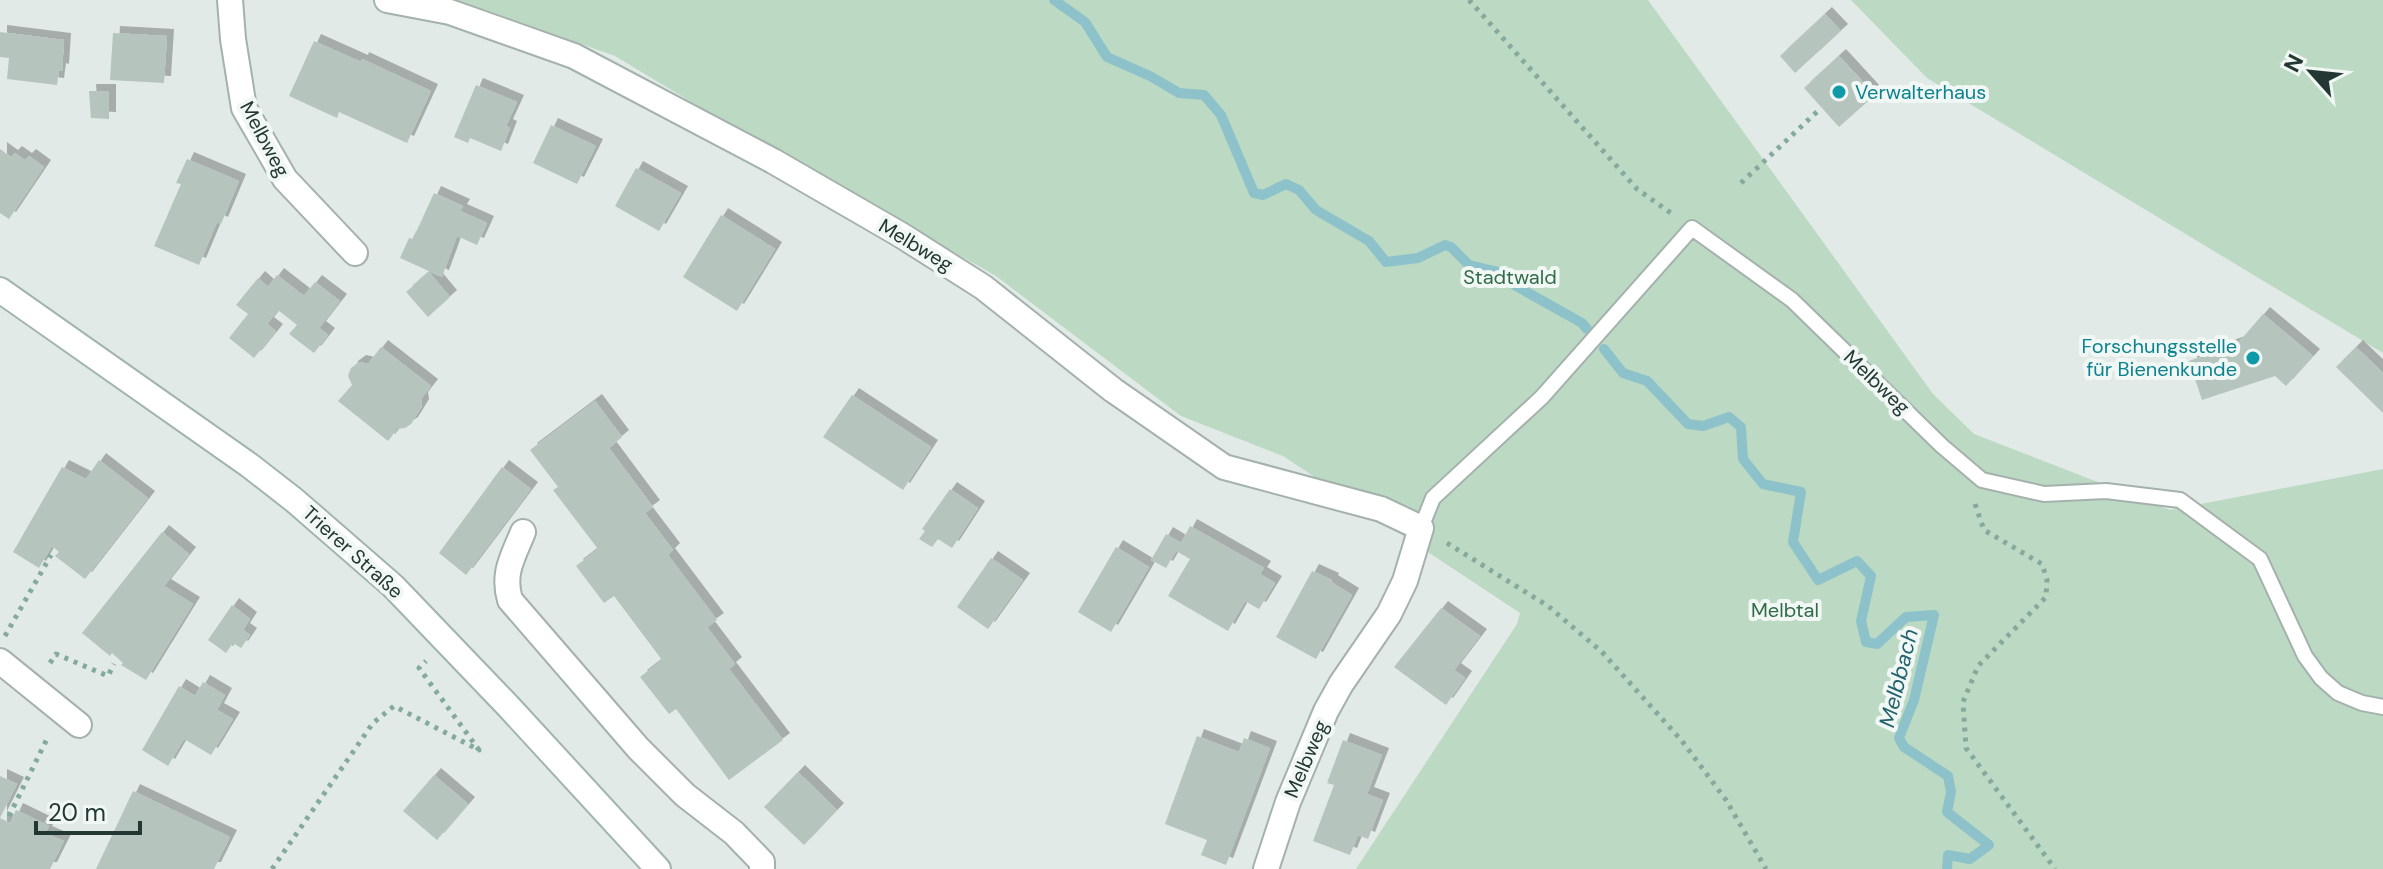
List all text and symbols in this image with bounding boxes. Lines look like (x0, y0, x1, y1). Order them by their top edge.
north arrow (2271, 32, 2351, 112)
text: N (2277, 49, 2310, 77)
place label: Verwalterhaus (1855, 79, 1986, 105)
marker: Verwalterhaus (1830, 83, 1848, 101)
street label: Melbweg (234, 97, 296, 181)
street label: Melbweg (874, 213, 958, 277)
park label: Stadtwald (1463, 264, 1557, 290)
place label: Forschungsstelle für Bienenkunde (2082, 333, 2237, 382)
street label: Melbweg (1838, 344, 1916, 420)
marker: Forschungsstelle für Bienenkunde (2244, 349, 2262, 367)
street label: Trierer Straße (297, 500, 409, 604)
park label: Melbtal (1751, 597, 1819, 623)
water label: Melbbach (1872, 626, 1925, 731)
street label: Melbweg (1278, 716, 1334, 802)
scale bar (36, 785, 140, 835)
text: 20 m (48, 797, 106, 828)

